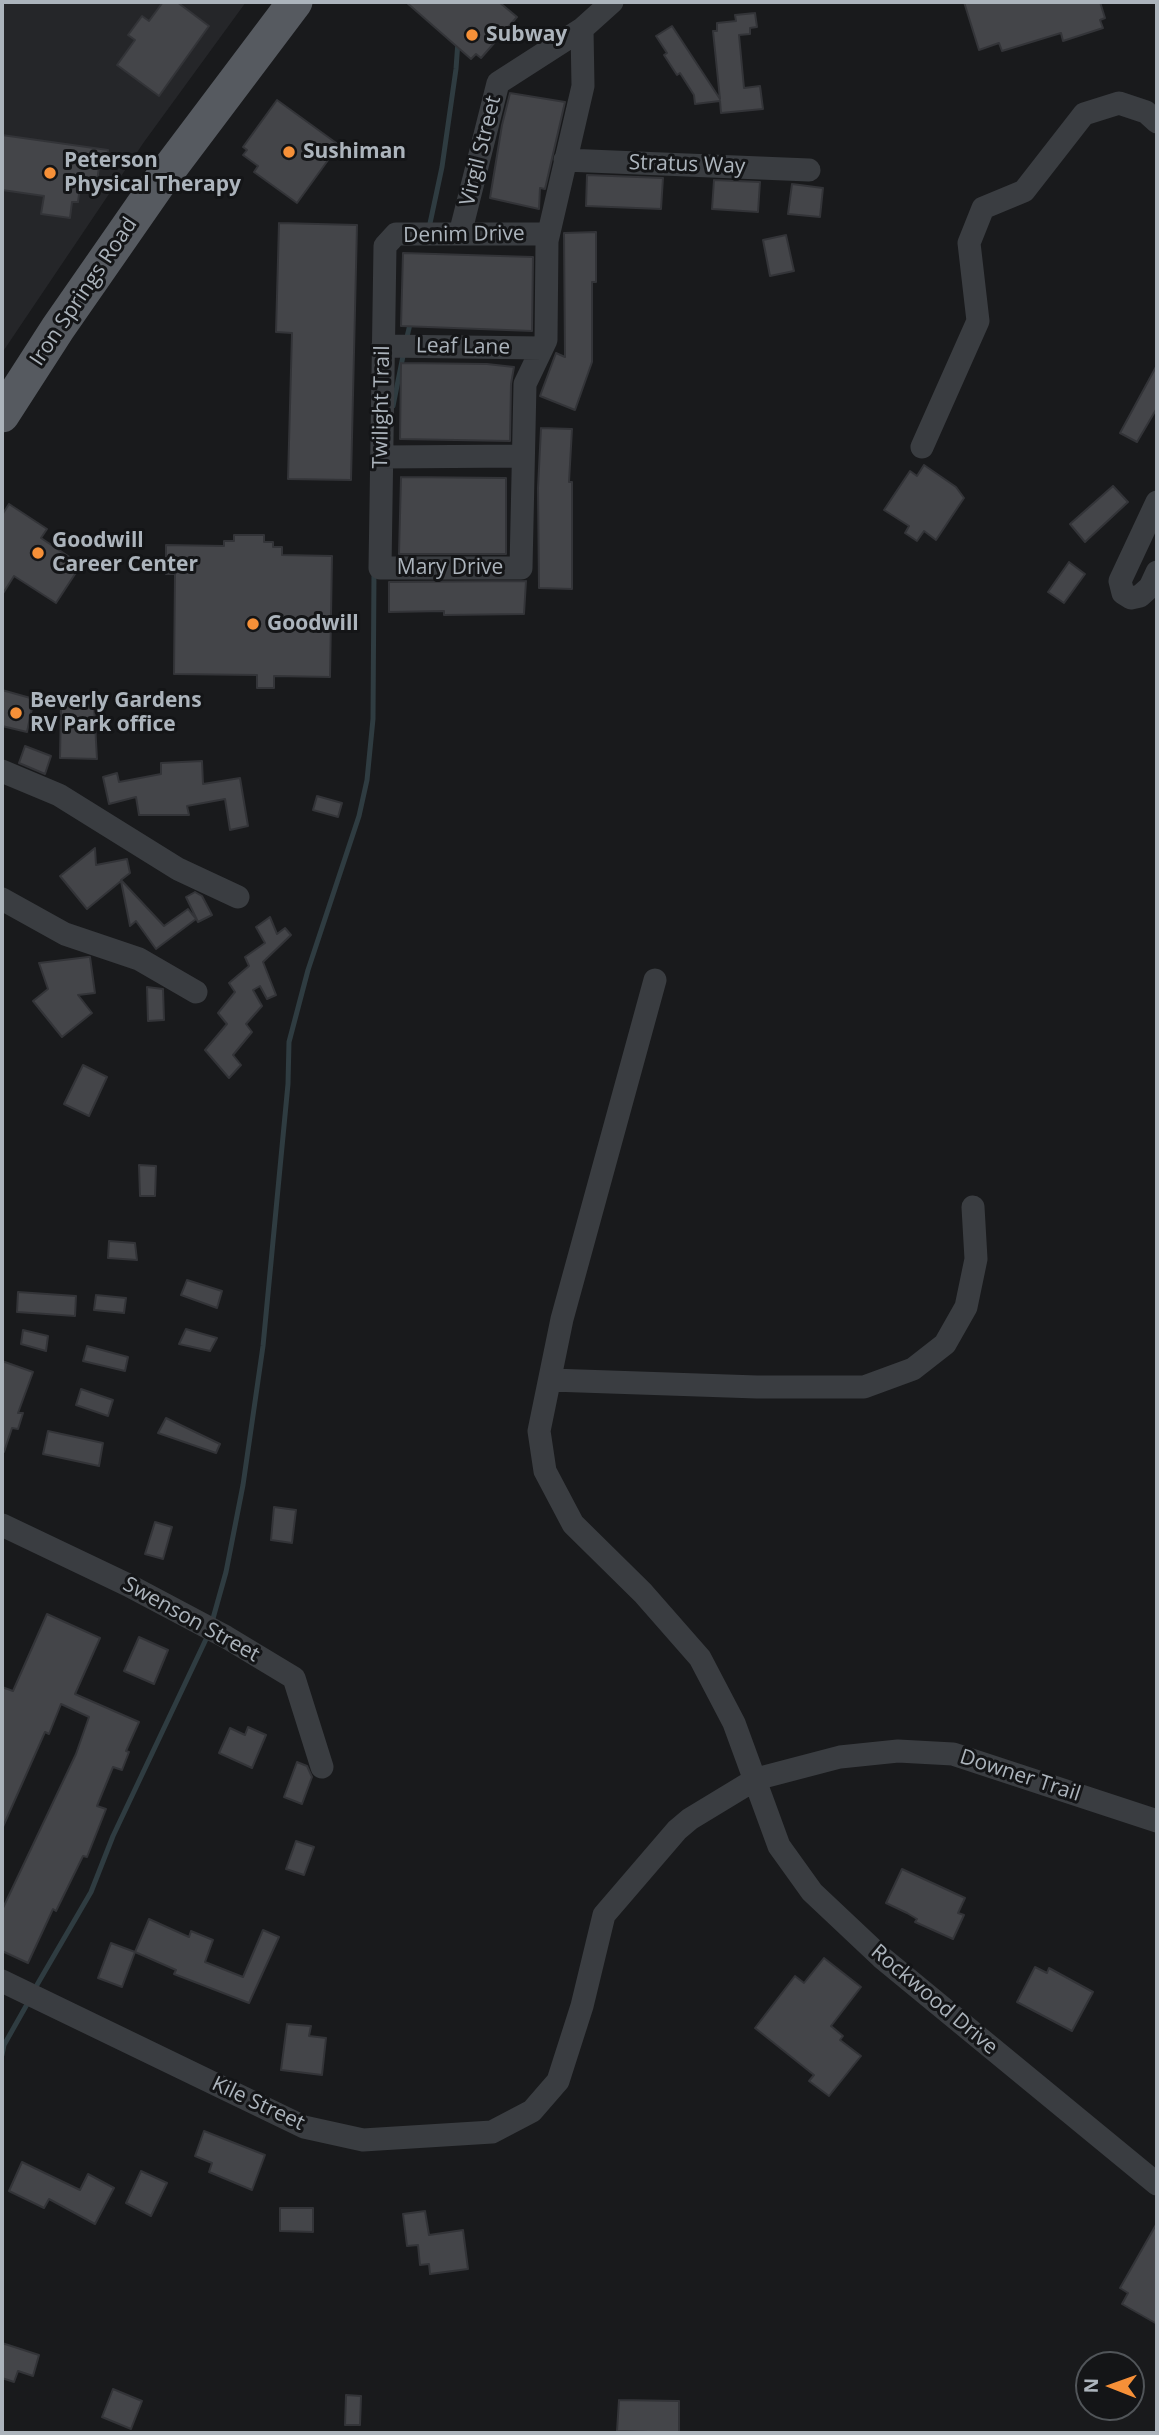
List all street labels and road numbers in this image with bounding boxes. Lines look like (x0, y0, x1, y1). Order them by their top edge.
street label: Virgil Street (455, 93, 507, 209)
street label: Stratus Way (628, 150, 746, 180)
street label: Iron Springs Road (25, 213, 143, 371)
street label: Denim Drive (403, 221, 525, 249)
street label: Leaf Lane (416, 334, 510, 360)
street label: Twilight Trail (368, 345, 396, 469)
street label: Mary Drive (397, 555, 503, 581)
street label: Swenson Street (118, 1572, 264, 1668)
street label: Downer Trail (957, 1745, 1083, 1807)
street label: Rockwood Drive (865, 1940, 1003, 2060)
street label: Kile Street (208, 2072, 308, 2136)

